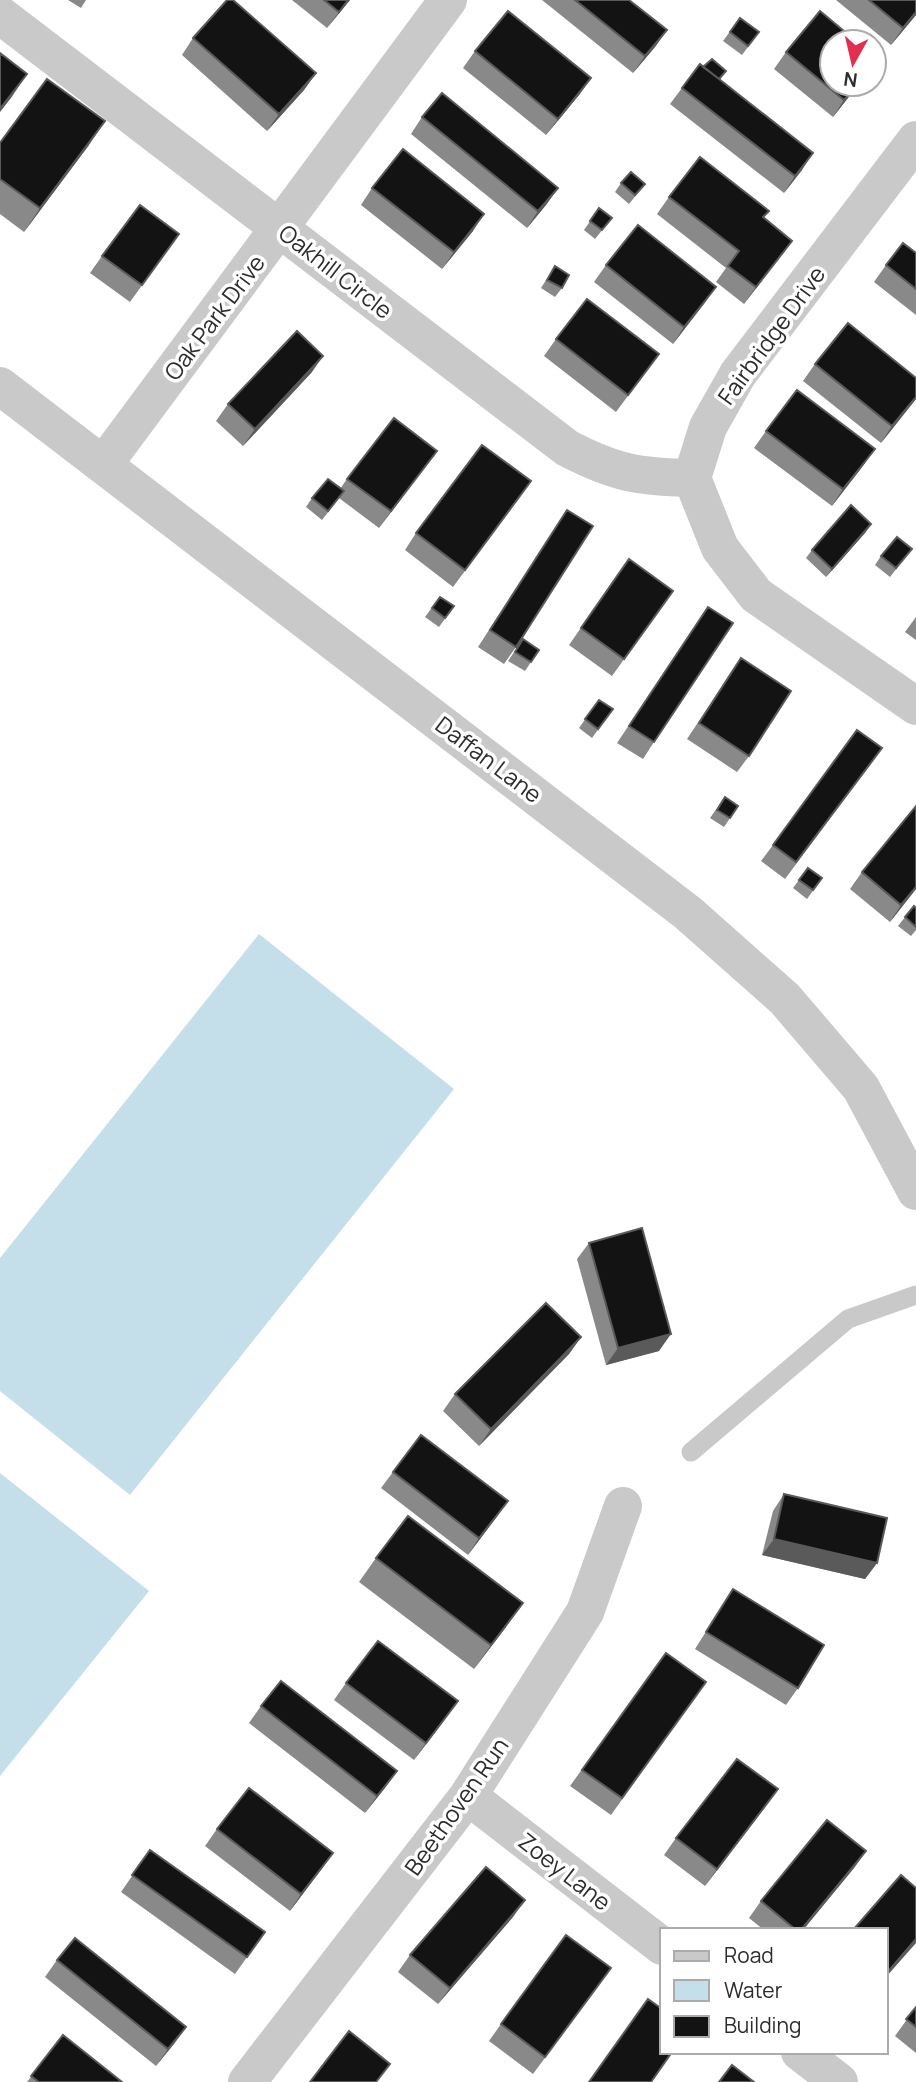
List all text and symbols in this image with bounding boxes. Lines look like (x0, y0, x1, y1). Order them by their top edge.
north arrow (818, 28, 888, 98)
text: N (842, 66, 859, 94)
street label: Oakhill Circle (272, 216, 400, 326)
street label: Oak Park Drive (156, 248, 272, 386)
street label: Fairbridge Drive (710, 259, 832, 411)
street label: Daffan Lane (429, 708, 549, 810)
street label: Beethoven Run (397, 1731, 515, 1881)
street label: Zoey Lane (512, 1825, 618, 1917)
legend (660, 1928, 888, 2054)
text: Road (724, 1941, 774, 1969)
text: Water (724, 1976, 783, 2004)
text: Building (724, 2011, 801, 2039)

